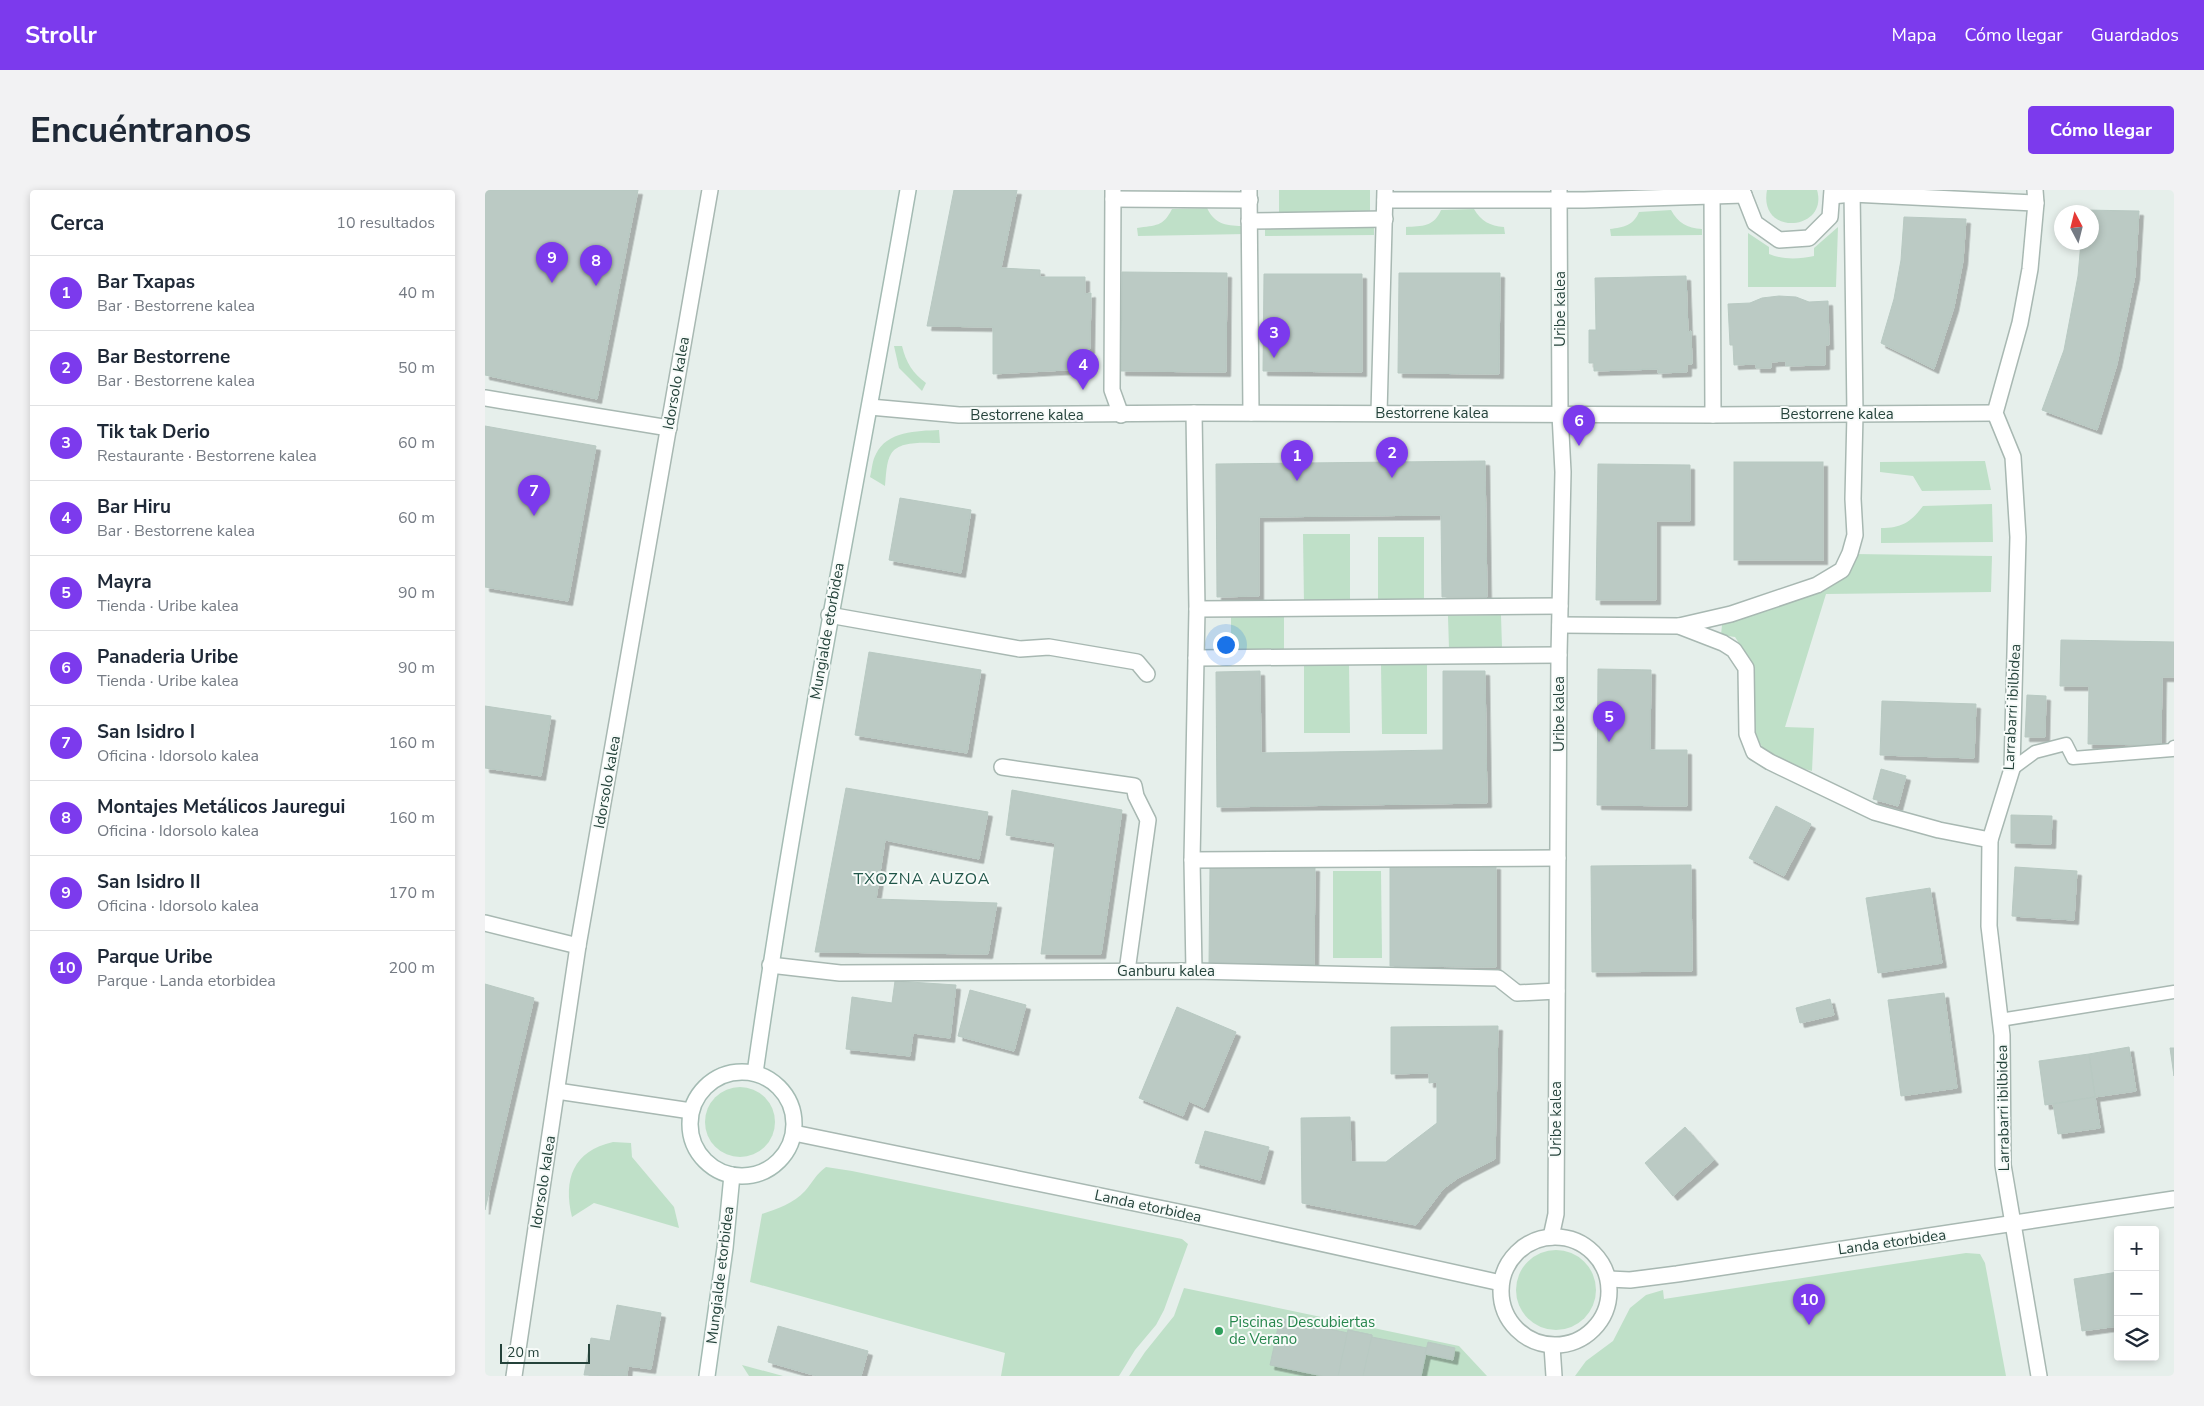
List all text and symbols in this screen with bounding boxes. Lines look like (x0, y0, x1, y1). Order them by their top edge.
text: Strollr (25, 19, 97, 51)
text: Mapa (1892, 23, 1937, 47)
text: Cómo llegar (1965, 23, 2063, 47)
text: Guardados (2091, 23, 2179, 47)
button: Cómo llegar (2028, 106, 2174, 154)
text: Encuéntranos (30, 107, 251, 154)
north arrow (2054, 205, 2099, 250)
text: Cerca (50, 209, 104, 237)
text: 10 resultados (336, 212, 435, 234)
pin: 9 (536, 242, 568, 283)
pin: 8 (580, 245, 612, 286)
text: Bar Txapas (97, 269, 195, 295)
street label: Uribe kalea (1550, 271, 1570, 347)
text: 1 (61, 282, 71, 304)
text: 40 m (398, 282, 435, 304)
text: Bar · Bestorrene kalea (97, 295, 255, 317)
pin: 3 (1258, 317, 1290, 358)
street label: Idorsolo kalea (658, 335, 694, 431)
text: Bar Bestorrene (97, 344, 230, 370)
pin: 4 (1067, 349, 1099, 390)
text: 2 (61, 357, 71, 379)
text: 50 m (398, 357, 435, 379)
text: Bar · Bestorrene kalea (97, 370, 255, 392)
street label: Bestorrene kalea (1375, 403, 1489, 423)
street label: Bestorrene kalea (1780, 404, 1894, 424)
street label: Bestorrene kalea (970, 405, 1084, 425)
pin: 6 (1563, 405, 1595, 446)
text: Tik tak Derio (97, 419, 210, 445)
text: 3 (61, 432, 71, 454)
text: 60 m (398, 432, 435, 454)
pin: 2 (1376, 437, 1408, 478)
pin: 1 (1281, 440, 1313, 481)
text: Restaurante · Bestorrene kalea (97, 445, 317, 467)
pin: 7 (518, 475, 550, 516)
text: Bar Hiru (97, 494, 171, 520)
text: 4 (61, 507, 71, 529)
text: 60 m (398, 507, 435, 529)
text: Bar · Bestorrene kalea (97, 520, 255, 542)
street label: Mungialde etorbidea (805, 561, 849, 701)
text: Mayra (97, 569, 152, 595)
text: 5 (61, 582, 71, 604)
text: 90 m (398, 582, 435, 604)
text: Tienda · Uribe kalea (97, 595, 239, 617)
your location (1213, 632, 1239, 658)
street label: Larrabarri ibilbidea (1999, 643, 2025, 771)
text: Panaderia Uribe (97, 644, 238, 670)
text: 6 (61, 657, 71, 679)
text: 90 m (398, 657, 435, 679)
text: Tienda · Uribe kalea (97, 670, 239, 692)
street label: Uribe kalea (1549, 676, 1569, 752)
pin: 5 (1593, 701, 1625, 742)
text: San Isidro I (97, 719, 195, 745)
text: 7 (61, 732, 71, 754)
text: 160 m (388, 732, 435, 754)
street label: Idorsolo kalea (589, 734, 625, 830)
text: Oficina · Idorsolo kalea (97, 745, 259, 767)
text: Montajes Metálicos Jauregui (97, 794, 345, 820)
text: 8 (61, 807, 71, 829)
text: 160 m (388, 807, 435, 829)
text: Oficina · Idorsolo kalea (97, 820, 259, 842)
district label: TXOZNA AUZOA (854, 868, 990, 890)
text: San Isidro II (97, 869, 201, 895)
text: 9 (61, 882, 71, 904)
text: 170 m (388, 882, 435, 904)
text: Oficina · Idorsolo kalea (97, 895, 259, 917)
text: Parque Uribe (97, 944, 212, 970)
text: 10 (56, 957, 76, 979)
text: 200 m (388, 957, 435, 979)
street label: Ganburu kalea (1117, 961, 1215, 981)
text: Parque · Landa etorbidea (97, 970, 276, 992)
street label: Larrabarri ibilbidea (1992, 1045, 2014, 1171)
street label: Uribe kalea (1546, 1081, 1566, 1157)
street label: Idorsolo kalea (526, 1134, 560, 1230)
street label: Landa etorbidea (1093, 1185, 1203, 1227)
street label: Mungialde etorbidea (702, 1205, 738, 1345)
street label: Landa etorbidea (1837, 1225, 1947, 1259)
map controls (2114, 1226, 2159, 1361)
button: + (2114, 1226, 2159, 1271)
button: − (2114, 1271, 2159, 1316)
pin: 10 (1793, 1284, 1825, 1325)
place label: Piscinas Descubiertas de Verano (1229, 1312, 1375, 1349)
button: layers (2114, 1316, 2159, 1361)
marker: Piscinas Descubiertas de Verano (1213, 1325, 1225, 1337)
scale bar (500, 1341, 590, 1364)
text: 20 m (507, 1343, 539, 1362)

